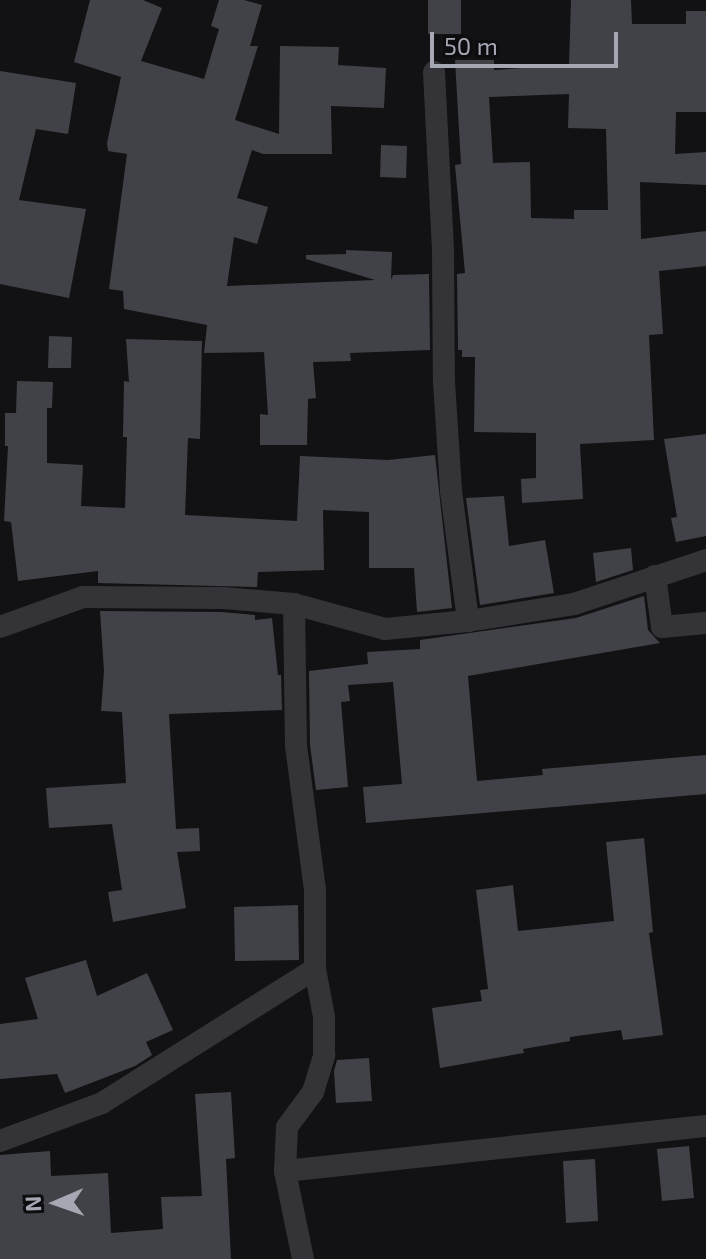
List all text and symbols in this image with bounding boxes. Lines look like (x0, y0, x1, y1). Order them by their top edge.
scale bar (434, 16, 622, 66)
text: 50 m (444, 31, 498, 60)
north arrow (16, 1163, 96, 1243)
text: N (19, 1195, 45, 1212)

